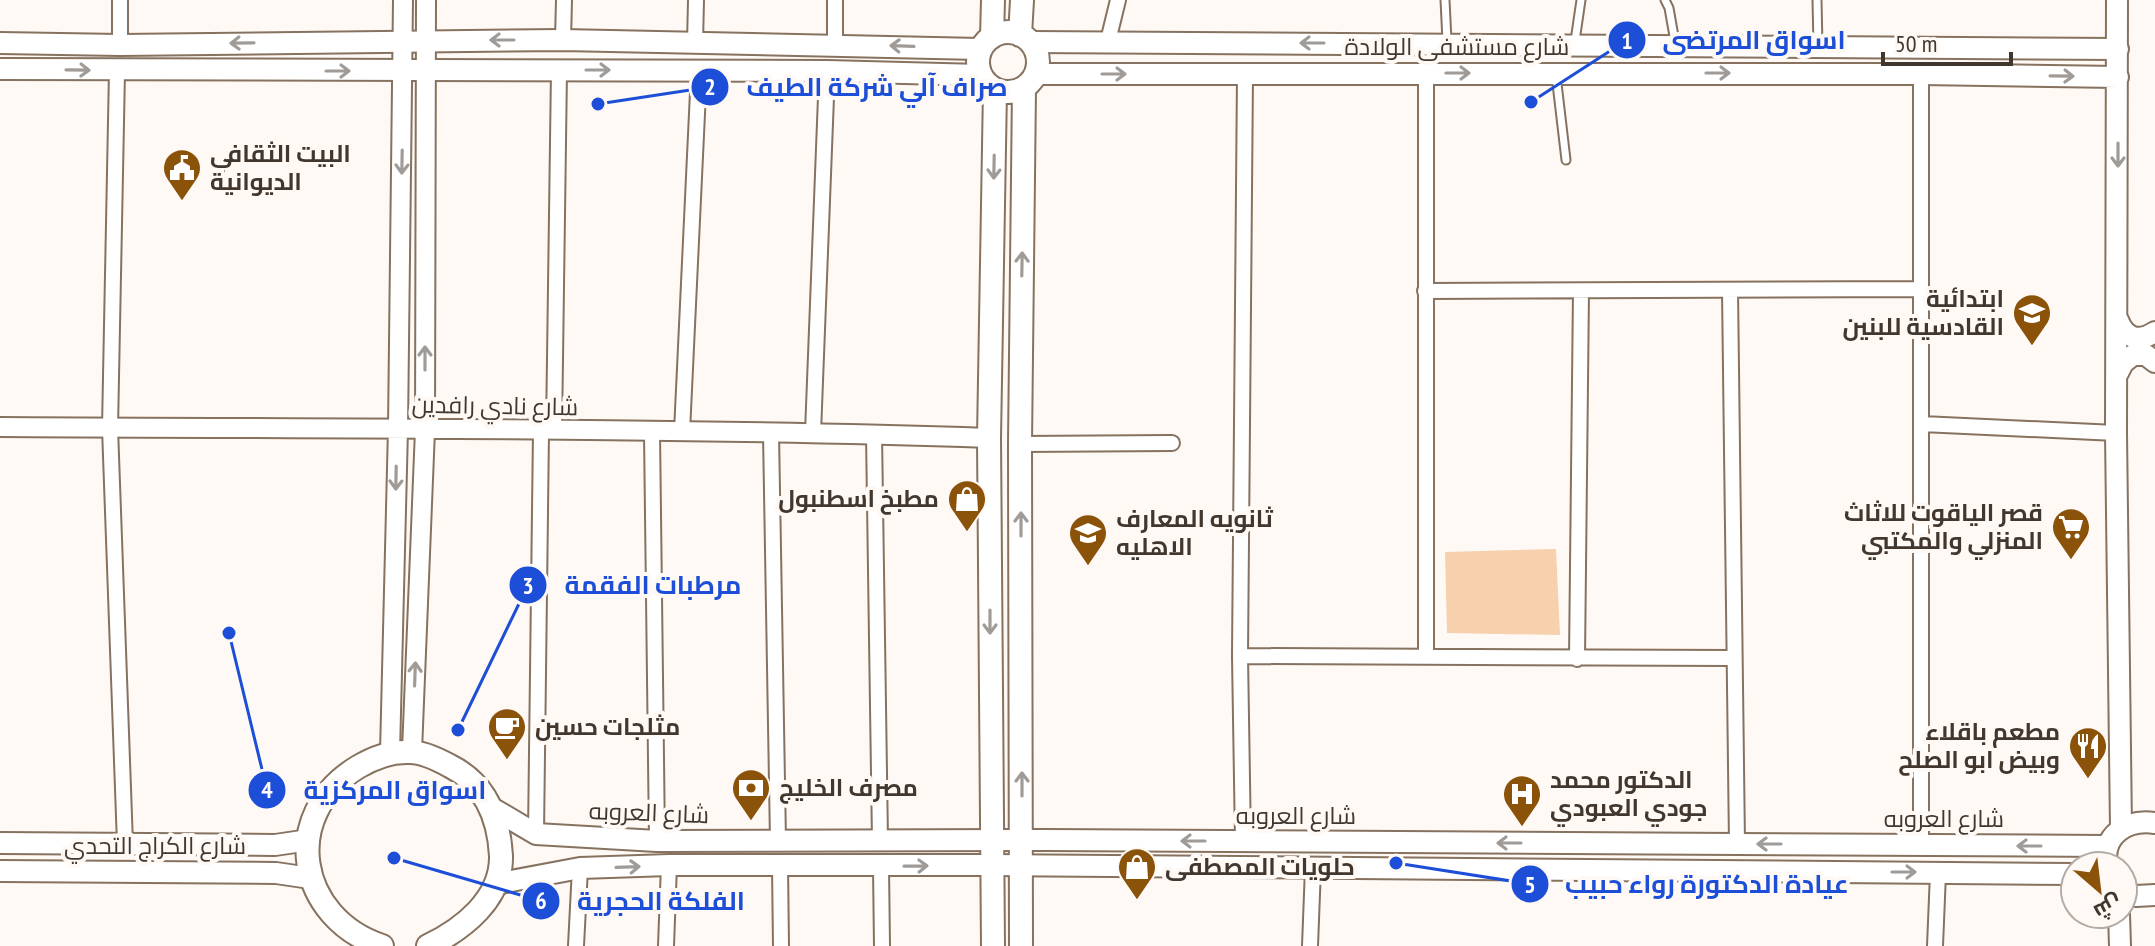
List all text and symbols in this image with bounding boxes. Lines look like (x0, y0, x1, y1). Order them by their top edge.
callout: اسواق المرتضى (1607, 15, 1862, 65)
scale bar (1883, 16, 2011, 66)
text: اسواق المرتضى (1662, 23, 1846, 56)
text: 1 (1621, 25, 1633, 56)
text: 50 m (1895, 28, 1937, 59)
street label: شارع مستشفى الولادة (1345, 31, 1569, 63)
one-way arrow (489, 32, 516, 48)
one-way arrow (229, 35, 256, 51)
one-way arrow (1299, 35, 1326, 51)
one-way arrow (889, 39, 916, 54)
one-way arrow (64, 62, 91, 78)
one-way arrow (584, 62, 611, 78)
callout: صراف آلي شركة الطيف (690, 62, 1024, 112)
one-way arrow (324, 63, 351, 79)
one-way arrow (1444, 65, 1471, 81)
one-way arrow (1704, 65, 1731, 81)
one-way arrow (1100, 66, 1127, 82)
one-way arrow (2048, 69, 2075, 84)
text: صراف آلي شركة الطيف (746, 70, 1008, 108)
text: 2 (704, 71, 716, 102)
place label: البيت الثقافي الديوانية (210, 138, 351, 197)
one-way arrow (2110, 141, 2126, 168)
public building icon: البيت الثقافي الديوانية (161, 147, 203, 202)
one-way arrow (394, 148, 409, 175)
one-way arrow (986, 153, 1001, 180)
one-way arrow (1014, 251, 1030, 278)
place label: ابتدائية القادسية للبنين (1842, 283, 2004, 342)
school or university icon: ابتدائية القادسية للبنين (2011, 292, 2053, 347)
one-way arrow (418, 345, 433, 372)
street label: شارع نادي رافدين (411, 389, 579, 425)
one-way arrow (389, 464, 404, 491)
shop icon: مطبخ اسطنبول (946, 478, 988, 533)
place label: مطبخ اسطنبول (778, 483, 939, 515)
place label: قصر الياقوت للاثاث المنزلي والمكتبي (1844, 497, 2043, 560)
place label: ثانويه المعارف الاهليه (1116, 503, 1274, 562)
supermarket icon: قصر الياقوت للاثاث المنزلي والمكتبي (2050, 506, 2092, 561)
one-way arrow (1013, 511, 1029, 538)
school or university icon: ثانويه المعارف الاهليه (1067, 512, 1109, 567)
callout: مرطبات الفقمة (508, 560, 757, 610)
text: مرطبات الفقمة (564, 568, 742, 601)
text: 3 (522, 570, 534, 601)
one-way arrow (982, 608, 998, 635)
one-way arrow (408, 661, 423, 687)
cafe icon: مثلجات حسين (486, 706, 528, 761)
place label: مثلجات حسين (535, 711, 680, 742)
place label: مطعم باقلاء وبيض ابو الصلح (1898, 716, 2060, 776)
restaurant icon: مطعم باقلاء وبيض ابو الصلح (2067, 725, 2109, 780)
place label: الدكتور محمد جودي العبودي (1550, 764, 1707, 827)
callout: اسواق المركزية (247, 765, 502, 815)
bank icon: مصرف الخليج (730, 767, 772, 822)
one-way arrow (1014, 771, 1030, 798)
place label: مصرف الخليج (779, 772, 918, 804)
text: اسواق المركزية (304, 773, 486, 806)
hospital icon: الدكتور محمد جودي العبودي (1501, 773, 1543, 828)
text: 4 (261, 774, 273, 805)
street label: شارع العروبه (588, 795, 710, 831)
street label: شارع العروبه (1236, 800, 1356, 832)
street label: شارع العروبه (1884, 803, 2004, 835)
street label: شارع الكراج التحدي (64, 830, 246, 864)
one-way arrow (1180, 833, 1207, 849)
one-way arrow (1496, 835, 1523, 851)
one-way arrow (1756, 836, 1783, 852)
one-way arrow (2016, 838, 2043, 854)
shop icon: حلويات المصطفى (1116, 846, 1158, 901)
north arrow (2059, 850, 2139, 930)
place label: حلويات المصطفى (1165, 851, 1355, 882)
one-way arrow (902, 858, 929, 874)
one-way arrow (614, 859, 641, 874)
callout: عيادة الدكتورة رواء حبيب (1510, 859, 1865, 909)
one-way arrow (1890, 864, 1917, 880)
text: عيادة الدكتورة رواء حبيب (1565, 867, 1849, 900)
text: 5 (1524, 869, 1536, 900)
callout: الفلكة الحجرية (521, 876, 761, 926)
text: الفلكة الحجرية (577, 884, 745, 917)
text: 6 (535, 885, 547, 916)
text: ش (2089, 889, 2127, 927)

